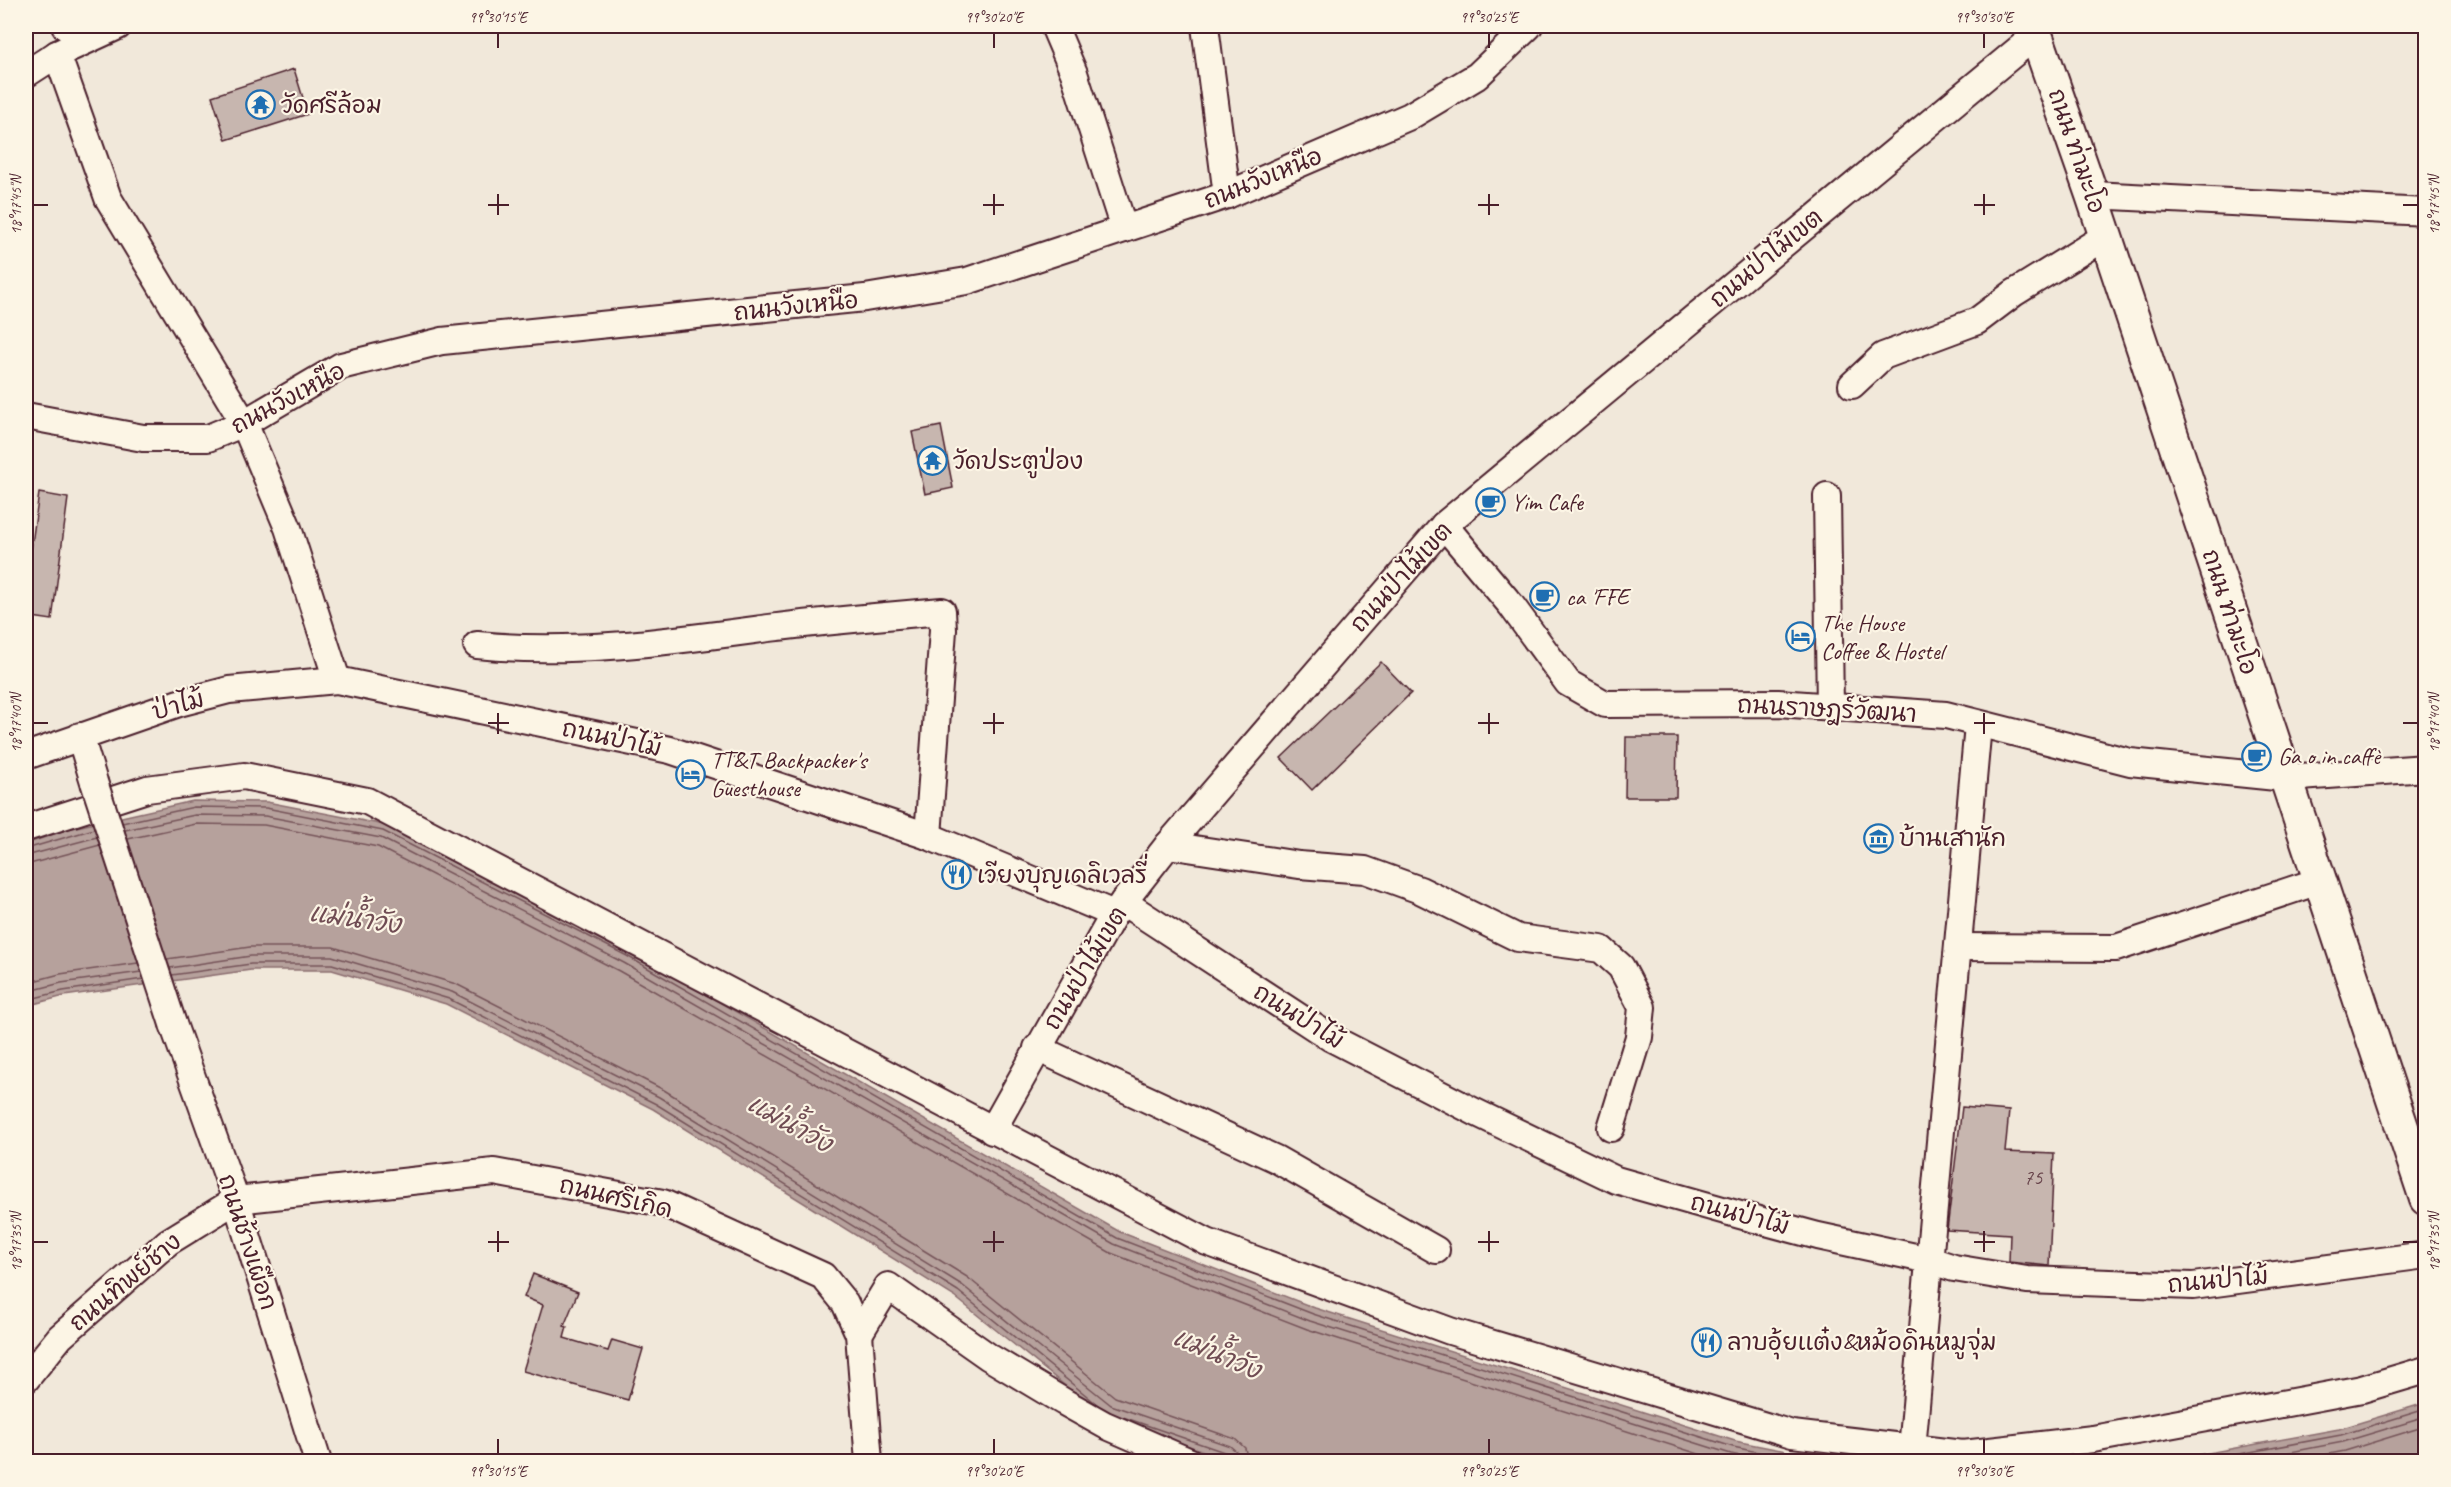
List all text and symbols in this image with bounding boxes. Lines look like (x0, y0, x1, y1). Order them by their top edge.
text: 99°30'15"E (469, 8, 529, 27)
text: 99°30'20"E (965, 8, 1025, 27)
text: 99°30'25"E (1460, 8, 1520, 27)
text: 99°30'30"E (1955, 8, 2015, 27)
street label: ถนน ท่ามะโอ (2042, 84, 2113, 217)
temple icon: วัดศรีล้อม (244, 89, 276, 121)
place label: วัดศรีล้อม (281, 90, 382, 120)
street label: ถนนวังเหนือ (1199, 141, 1327, 215)
text: 18°17'45"N (7, 172, 26, 235)
text: 18°17'45"N (2425, 172, 2444, 235)
street label: ถนนป่าไม้เขต (1703, 201, 1829, 314)
street label: ถนนวังเหนือ (732, 285, 860, 327)
street label: ถนนวังเหนือ (226, 355, 350, 441)
temple icon: วัดประตูป่อง (916, 445, 948, 477)
place label: วัดประตูป่อง (953, 446, 1083, 479)
cafe icon: Yim Cafe (1474, 486, 1506, 518)
place label: Yim Cafe (1511, 487, 1585, 517)
street label: ถนนป่าไม้เขต (1343, 515, 1459, 639)
street label: ถนน ท่ามะโอ (2196, 545, 2265, 679)
cafe icon: ca 'FFE (1529, 581, 1561, 613)
place label: ca 'FFE (1566, 582, 1632, 612)
place label: The House Coffee & Hostel (1821, 608, 1947, 666)
hotel icon: The House Coffee & Hostel (1784, 621, 1816, 653)
street label: ป่าไม้ (148, 682, 208, 727)
street label: ถนนราษฎร์วัฒนา (1736, 688, 1918, 730)
text: 18°17'40"N (7, 690, 26, 753)
text: 18°17'40"N (2425, 690, 2444, 753)
street label: ถนนป่าไม้ (559, 712, 665, 763)
cafe icon: Ga o in caffè (2241, 740, 2273, 772)
place label: Ga o in caffè (2278, 741, 2382, 771)
place label: TT&T Backpacker's Guesthouse (711, 745, 869, 803)
hotel icon: TT&T Backpacker's Guesthouse (674, 758, 706, 790)
museum icon: บ้านเสานัก (1862, 822, 1894, 854)
place label: บ้านเสานัก (1899, 823, 2006, 853)
place label: เวียงบุญเดลิเวลรี่ (977, 853, 1148, 893)
restaurant icon: เวียงบุญเดลิเวลรี่ (940, 859, 972, 891)
water label: แม่น้ำวัง (307, 888, 406, 942)
street label: ถนนป่าไม้เขต (1036, 900, 1134, 1035)
street label: ถนนป่าไม้ (1248, 976, 1350, 1056)
water label: แม่น้ำวัง (742, 1080, 844, 1161)
house number: 75 (2024, 1164, 2044, 1190)
street label: ถนนศรีเกิด (557, 1169, 675, 1225)
street label: ถนนช้างเผือก (212, 1170, 284, 1314)
street label: ถนนป่าไม้ (1687, 1185, 1793, 1242)
text: 18°17'35"N (7, 1209, 26, 1272)
text: 18°17'35"N (2425, 1209, 2444, 1272)
street label: ถนนทิพย์ช้าง (62, 1226, 187, 1338)
street label: ถนนป่าไม้ (2166, 1260, 2270, 1299)
water label: แม่น้ำวัง (1168, 1313, 1271, 1387)
restaurant icon: ลาบอุ้ยแต๋ง&หม้อดินหมูจุ่ม (1690, 1326, 1722, 1358)
place label: ลาบอุ้ยแต๋ง&หม้อดินหมูจุ่ม (1727, 1326, 1997, 1360)
text: 99°30'15"E (469, 1462, 529, 1481)
text: 99°30'20"E (965, 1462, 1025, 1481)
text: 99°30'25"E (1460, 1462, 1520, 1481)
text: 99°30'30"E (1955, 1462, 2015, 1481)

